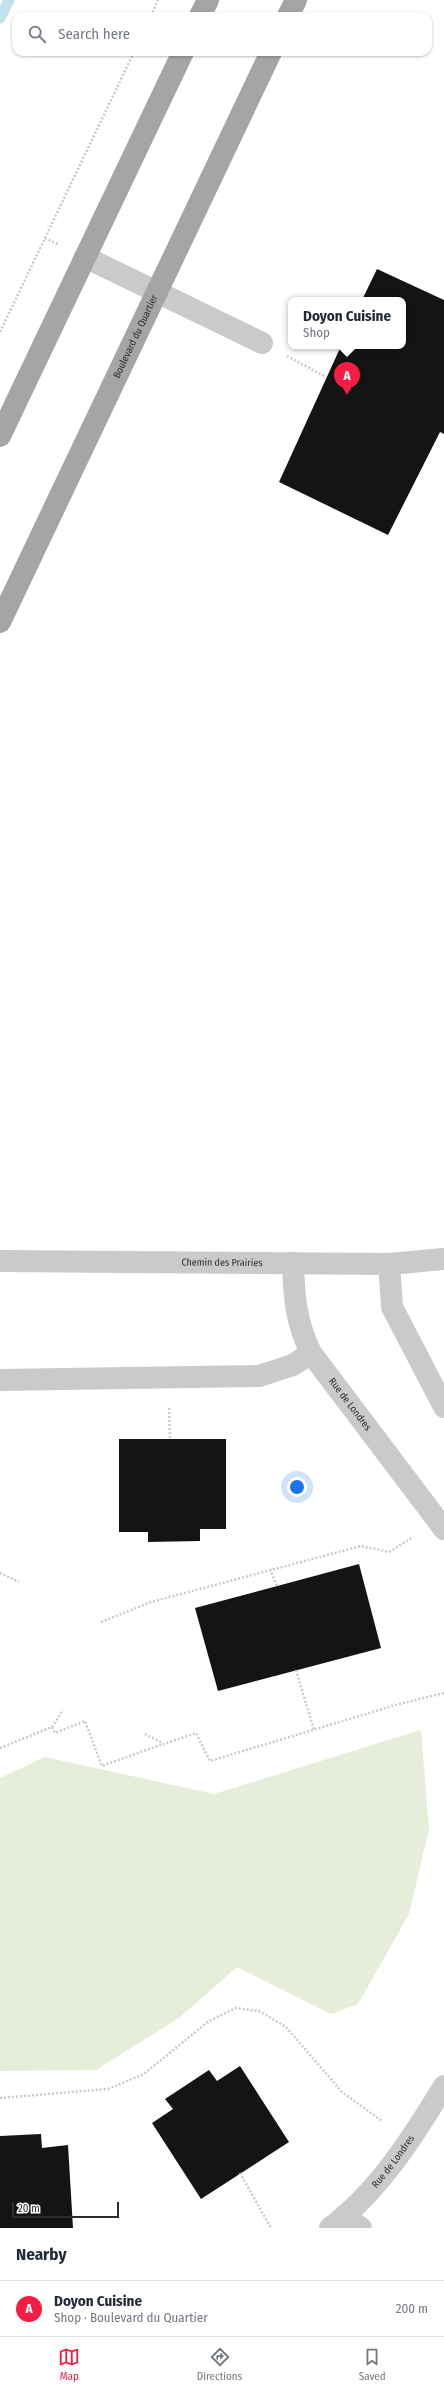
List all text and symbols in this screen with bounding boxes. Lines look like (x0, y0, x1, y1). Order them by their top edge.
search box (12, 12, 432, 56)
icon: search (26, 23, 48, 45)
text: Search here (58, 25, 130, 43)
street label: Boulevard du Quartier (111, 293, 161, 380)
popup (288, 297, 406, 349)
text: Doyon Cuisine (303, 307, 391, 325)
text: Shop (303, 325, 330, 340)
pin: A (334, 362, 360, 395)
street label: Chemin des Prairies (181, 1256, 263, 1269)
street label: Rue de Londres (326, 1376, 374, 1433)
your location (287, 1477, 307, 1497)
street label: Rue de Londres (369, 2133, 417, 2191)
scale bar (12, 2200, 119, 2219)
text: 20 m (18, 2202, 40, 2215)
text: Nearby (16, 2244, 67, 2265)
text: Doyon Cuisine (54, 2292, 142, 2310)
text: A (25, 2301, 33, 2316)
text: 200 m (396, 2301, 428, 2316)
text: Shop · Boulevard du Quartier (54, 2310, 208, 2325)
tab: Map (58, 2346, 80, 2383)
tab: Directions (197, 2346, 242, 2383)
tab: Saved (359, 2346, 386, 2383)

